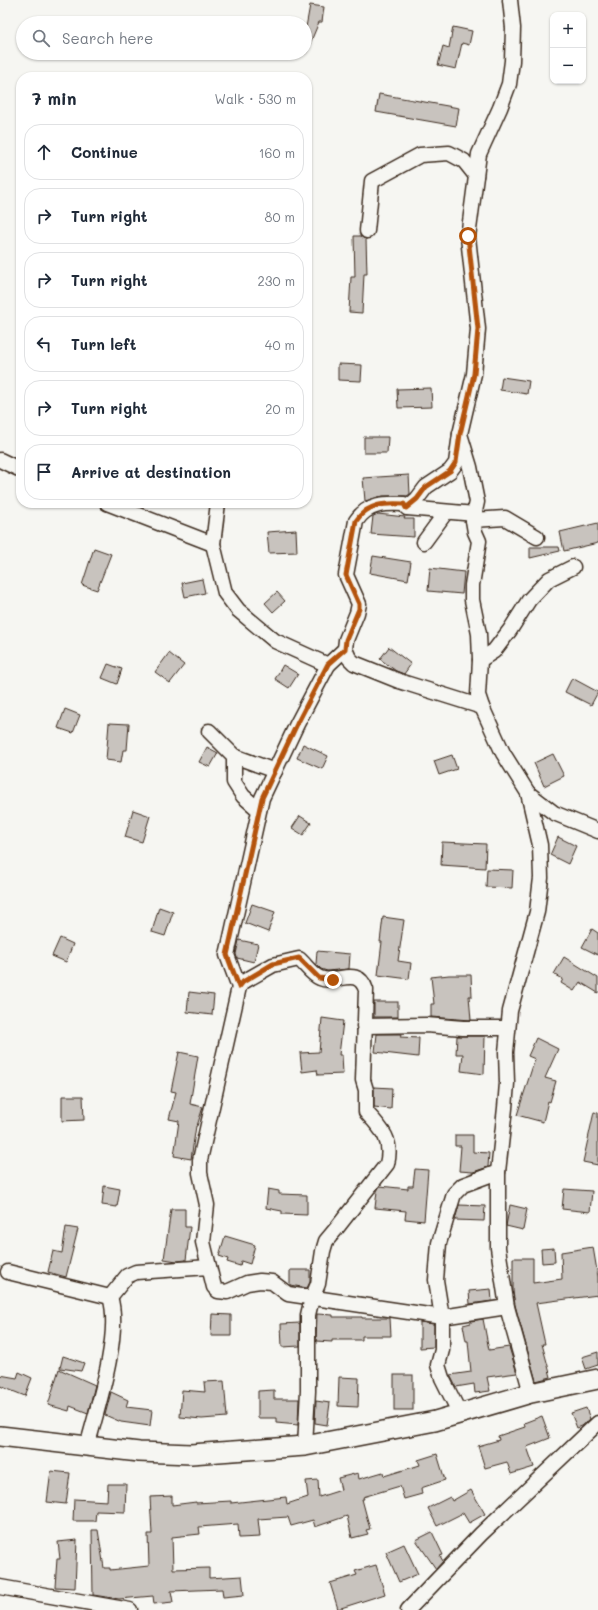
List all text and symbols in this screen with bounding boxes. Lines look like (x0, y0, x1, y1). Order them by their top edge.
map controls (550, 12, 586, 84)
button: + (550, 12, 586, 48)
search box (16, 16, 312, 60)
icon: search (30, 27, 52, 49)
text: Search here (62, 28, 153, 48)
button: − (550, 48, 586, 84)
text: 7 min (32, 87, 77, 109)
text: Walk · 530 m (215, 90, 296, 107)
icon: ahead (33, 141, 55, 163)
text: Continue (71, 142, 138, 162)
text: 160 m (259, 144, 295, 161)
icon: right (33, 205, 55, 227)
text: Turn right (71, 206, 148, 226)
text: 80 m (265, 208, 295, 225)
route start (459, 227, 477, 245)
icon: right (33, 269, 55, 291)
text: Turn right (71, 270, 148, 290)
text: 230 m (258, 272, 295, 289)
icon: left (33, 333, 55, 355)
text: Turn left (71, 334, 136, 354)
text: 40 m (265, 336, 295, 353)
icon: right (33, 397, 55, 419)
text: Turn right (71, 398, 148, 418)
text: 20 m (265, 400, 295, 417)
icon: arrive (33, 461, 55, 483)
text: Arrive at destination (71, 462, 231, 482)
route end (324, 971, 342, 989)

